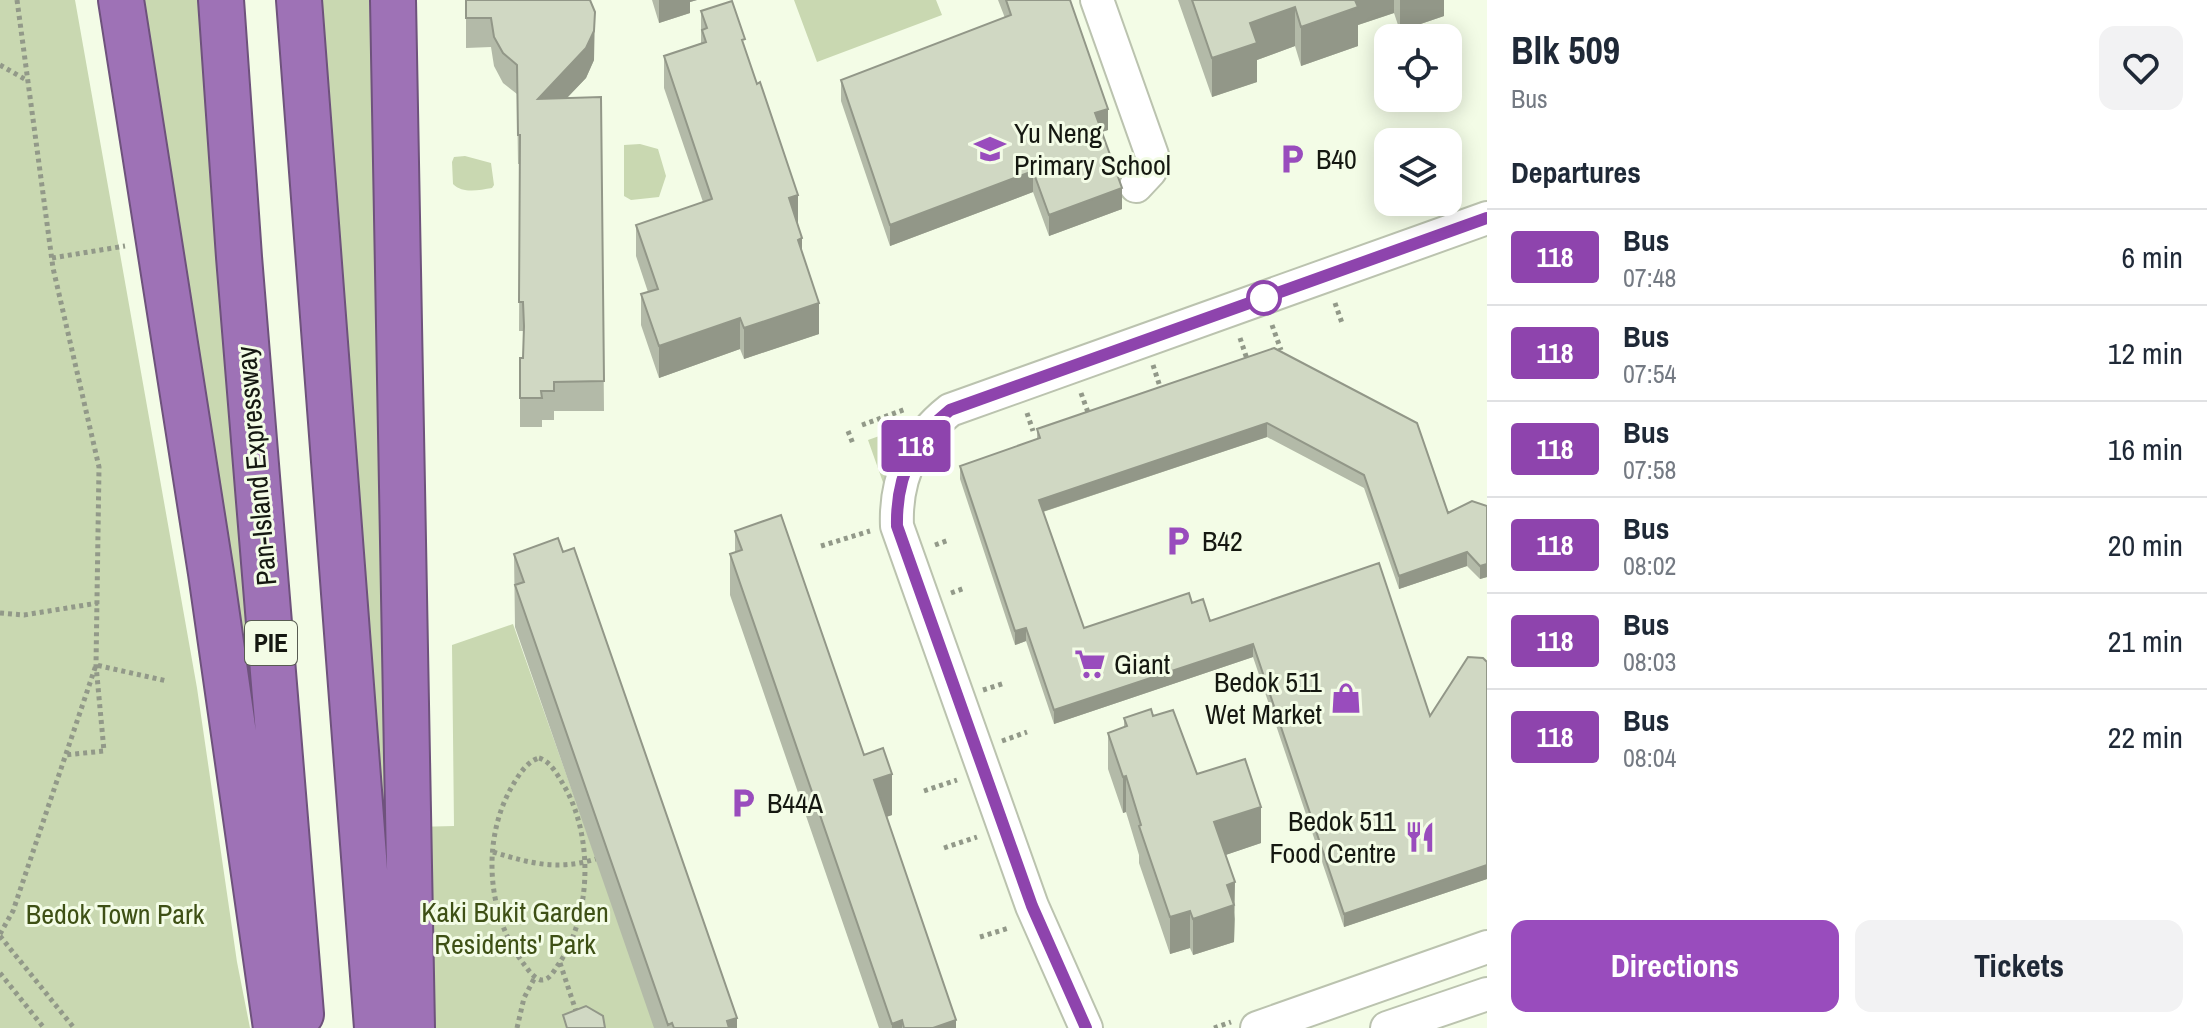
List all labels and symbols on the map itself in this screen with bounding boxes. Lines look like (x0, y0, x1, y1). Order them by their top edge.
place label: Yu Neng Primary School (1014, 114, 1171, 184)
school or university icon: Yu Neng Primary School (973, 132, 1007, 166)
place label: B40 (1316, 140, 1357, 178)
parking icon: B40 (1275, 142, 1309, 176)
unlabelled marker (1247, 281, 1281, 315)
street label: Pan-Island Expressway (227, 344, 285, 587)
line badge: 118 (870, 420, 962, 472)
place label: B42 (1202, 522, 1243, 560)
parking icon: B42 (1161, 524, 1195, 558)
road number: PIE (245, 621, 297, 665)
place label: Giant (1114, 645, 1170, 683)
supermarket icon: Giant (1073, 647, 1107, 681)
place label: Bedok 511 Wet Market (1205, 663, 1322, 733)
shop icon: Bedok 511 Wet Market (1329, 681, 1363, 715)
place label: B44A (767, 784, 824, 822)
parking icon: B44A (726, 786, 760, 820)
place label: Bedok 511 Food Centre (1269, 802, 1396, 872)
restaurant icon: Bedok 511 Food Centre (1403, 820, 1437, 854)
park label: Kaki Bukit Garden Residents' Park (421, 893, 609, 963)
park label: Bedok Town Park (26, 895, 205, 933)

